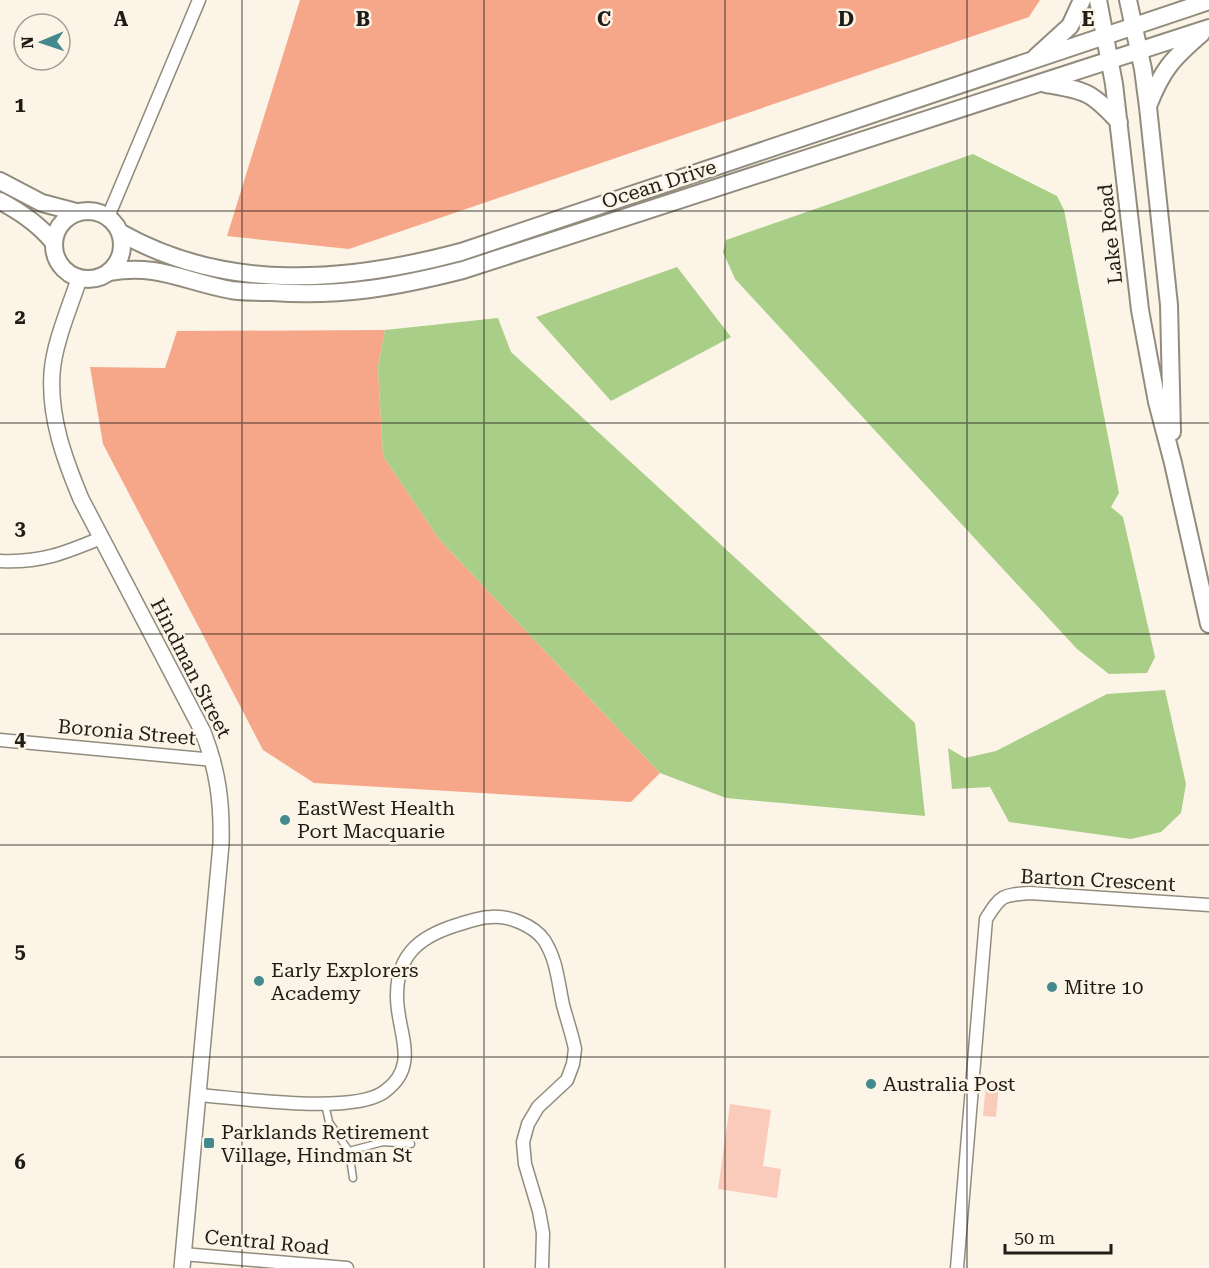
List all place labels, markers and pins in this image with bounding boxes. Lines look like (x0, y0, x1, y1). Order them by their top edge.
place label: EastWest Health Port Macquarie (297, 796, 455, 843)
marker: EastWest Health Port Macquarie (278, 813, 292, 827)
place label: Early Explorers Academy (271, 958, 419, 1005)
marker: Early Explorers Academy (252, 974, 266, 988)
place label: Mitre 10 (1064, 975, 1143, 999)
marker: Mitre 10 (1045, 980, 1059, 994)
place label: Australia Post (883, 1072, 1016, 1096)
marker: Australia Post (864, 1077, 878, 1091)
place label: Parklands Retirement Village, Hindman St (221, 1120, 429, 1167)
marker: Parklands Retirement Village, Hindman St (202, 1136, 216, 1150)

